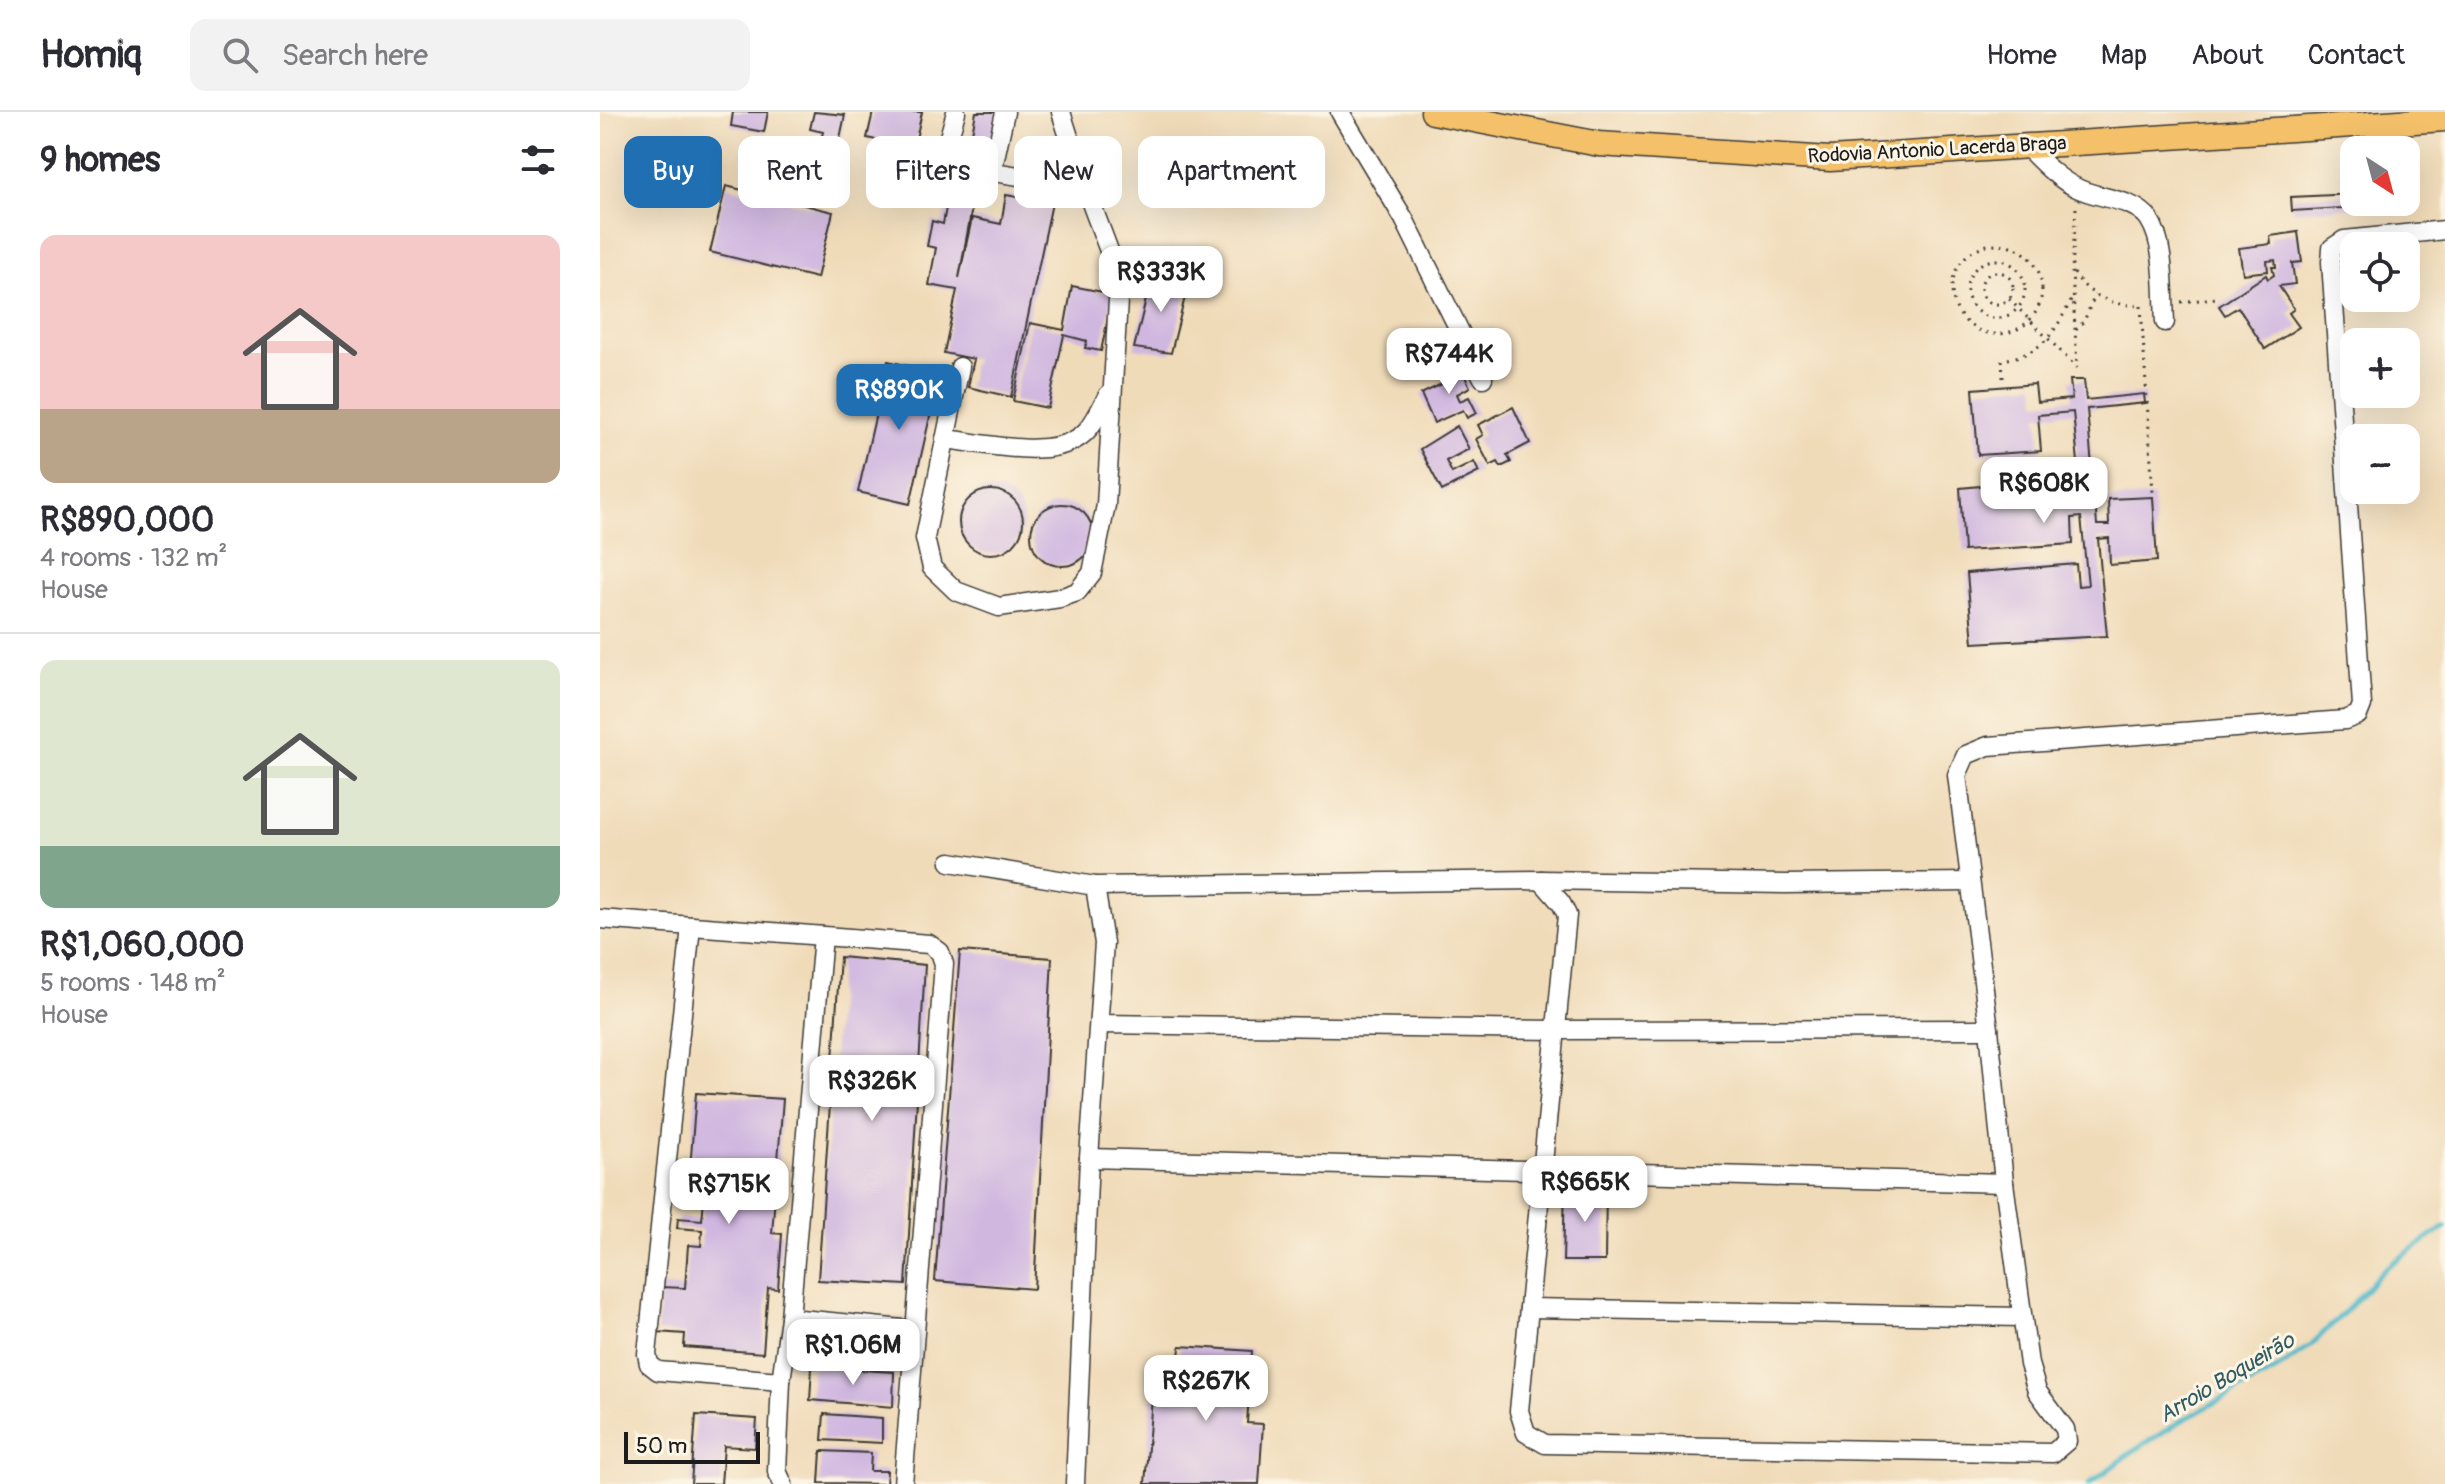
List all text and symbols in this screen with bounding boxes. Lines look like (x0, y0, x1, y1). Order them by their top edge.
search box (190, 19, 750, 91)
text: Homiq (40, 31, 142, 79)
icon: search (218, 33, 262, 77)
text: Search here (282, 37, 428, 74)
text: Home (1986, 38, 2057, 73)
text: Map (2101, 38, 2147, 73)
text: About (2191, 38, 2264, 73)
text: Contact (2308, 38, 2405, 73)
street label: Rodovia Antonio Lacerda Braga (1807, 130, 2067, 169)
chip: Buy (624, 136, 722, 208)
chip: Rent (738, 136, 850, 208)
chip: Filters (866, 136, 998, 208)
chip: New (1014, 136, 1122, 208)
chip: Apartment (1138, 136, 1325, 208)
north arrow (2340, 136, 2420, 216)
map controls (2340, 136, 2420, 504)
icon: filters (516, 138, 560, 182)
text: 9 homes (40, 139, 160, 182)
button: locate (2340, 232, 2420, 312)
pin: R$333K (1096, 246, 1226, 314)
text: R$333K (1117, 256, 1205, 288)
icon: home (228, 287, 372, 431)
pin: R$744K (1384, 328, 1514, 396)
button: + (2340, 328, 2420, 408)
text: R$744K (1405, 338, 1493, 370)
pin: R$890K (834, 364, 964, 432)
text: R$890K (854, 374, 944, 406)
button: − (2340, 424, 2420, 504)
pin: R$608K (1979, 457, 2109, 525)
text: R$608K (1999, 467, 2089, 499)
text: R$890,000 (40, 499, 214, 542)
text: 4 rooms · 132 m² (40, 542, 228, 574)
text: House (40, 574, 108, 606)
icon: home (228, 712, 372, 856)
text: R$1,060,000 (40, 924, 245, 967)
text: 5 rooms · 148 m² (40, 967, 226, 999)
text: House (40, 999, 108, 1031)
pin: R$326K (807, 1055, 937, 1123)
text: R$326K (828, 1065, 917, 1097)
pin: R$665K (1520, 1156, 1650, 1224)
pin: R$715K (664, 1158, 794, 1226)
text: R$665K (1540, 1166, 1630, 1198)
text: R$715K (688, 1168, 770, 1200)
pin: R$1.06M (779, 1319, 927, 1387)
water label: Arroio Boqueirão (2154, 1325, 2301, 1429)
text: R$1.06M (805, 1329, 901, 1361)
pin: R$267K (1141, 1355, 1271, 1423)
text: R$267K (1162, 1365, 1250, 1397)
scale bar (624, 1428, 760, 1464)
text: 50 m (636, 1432, 687, 1460)

